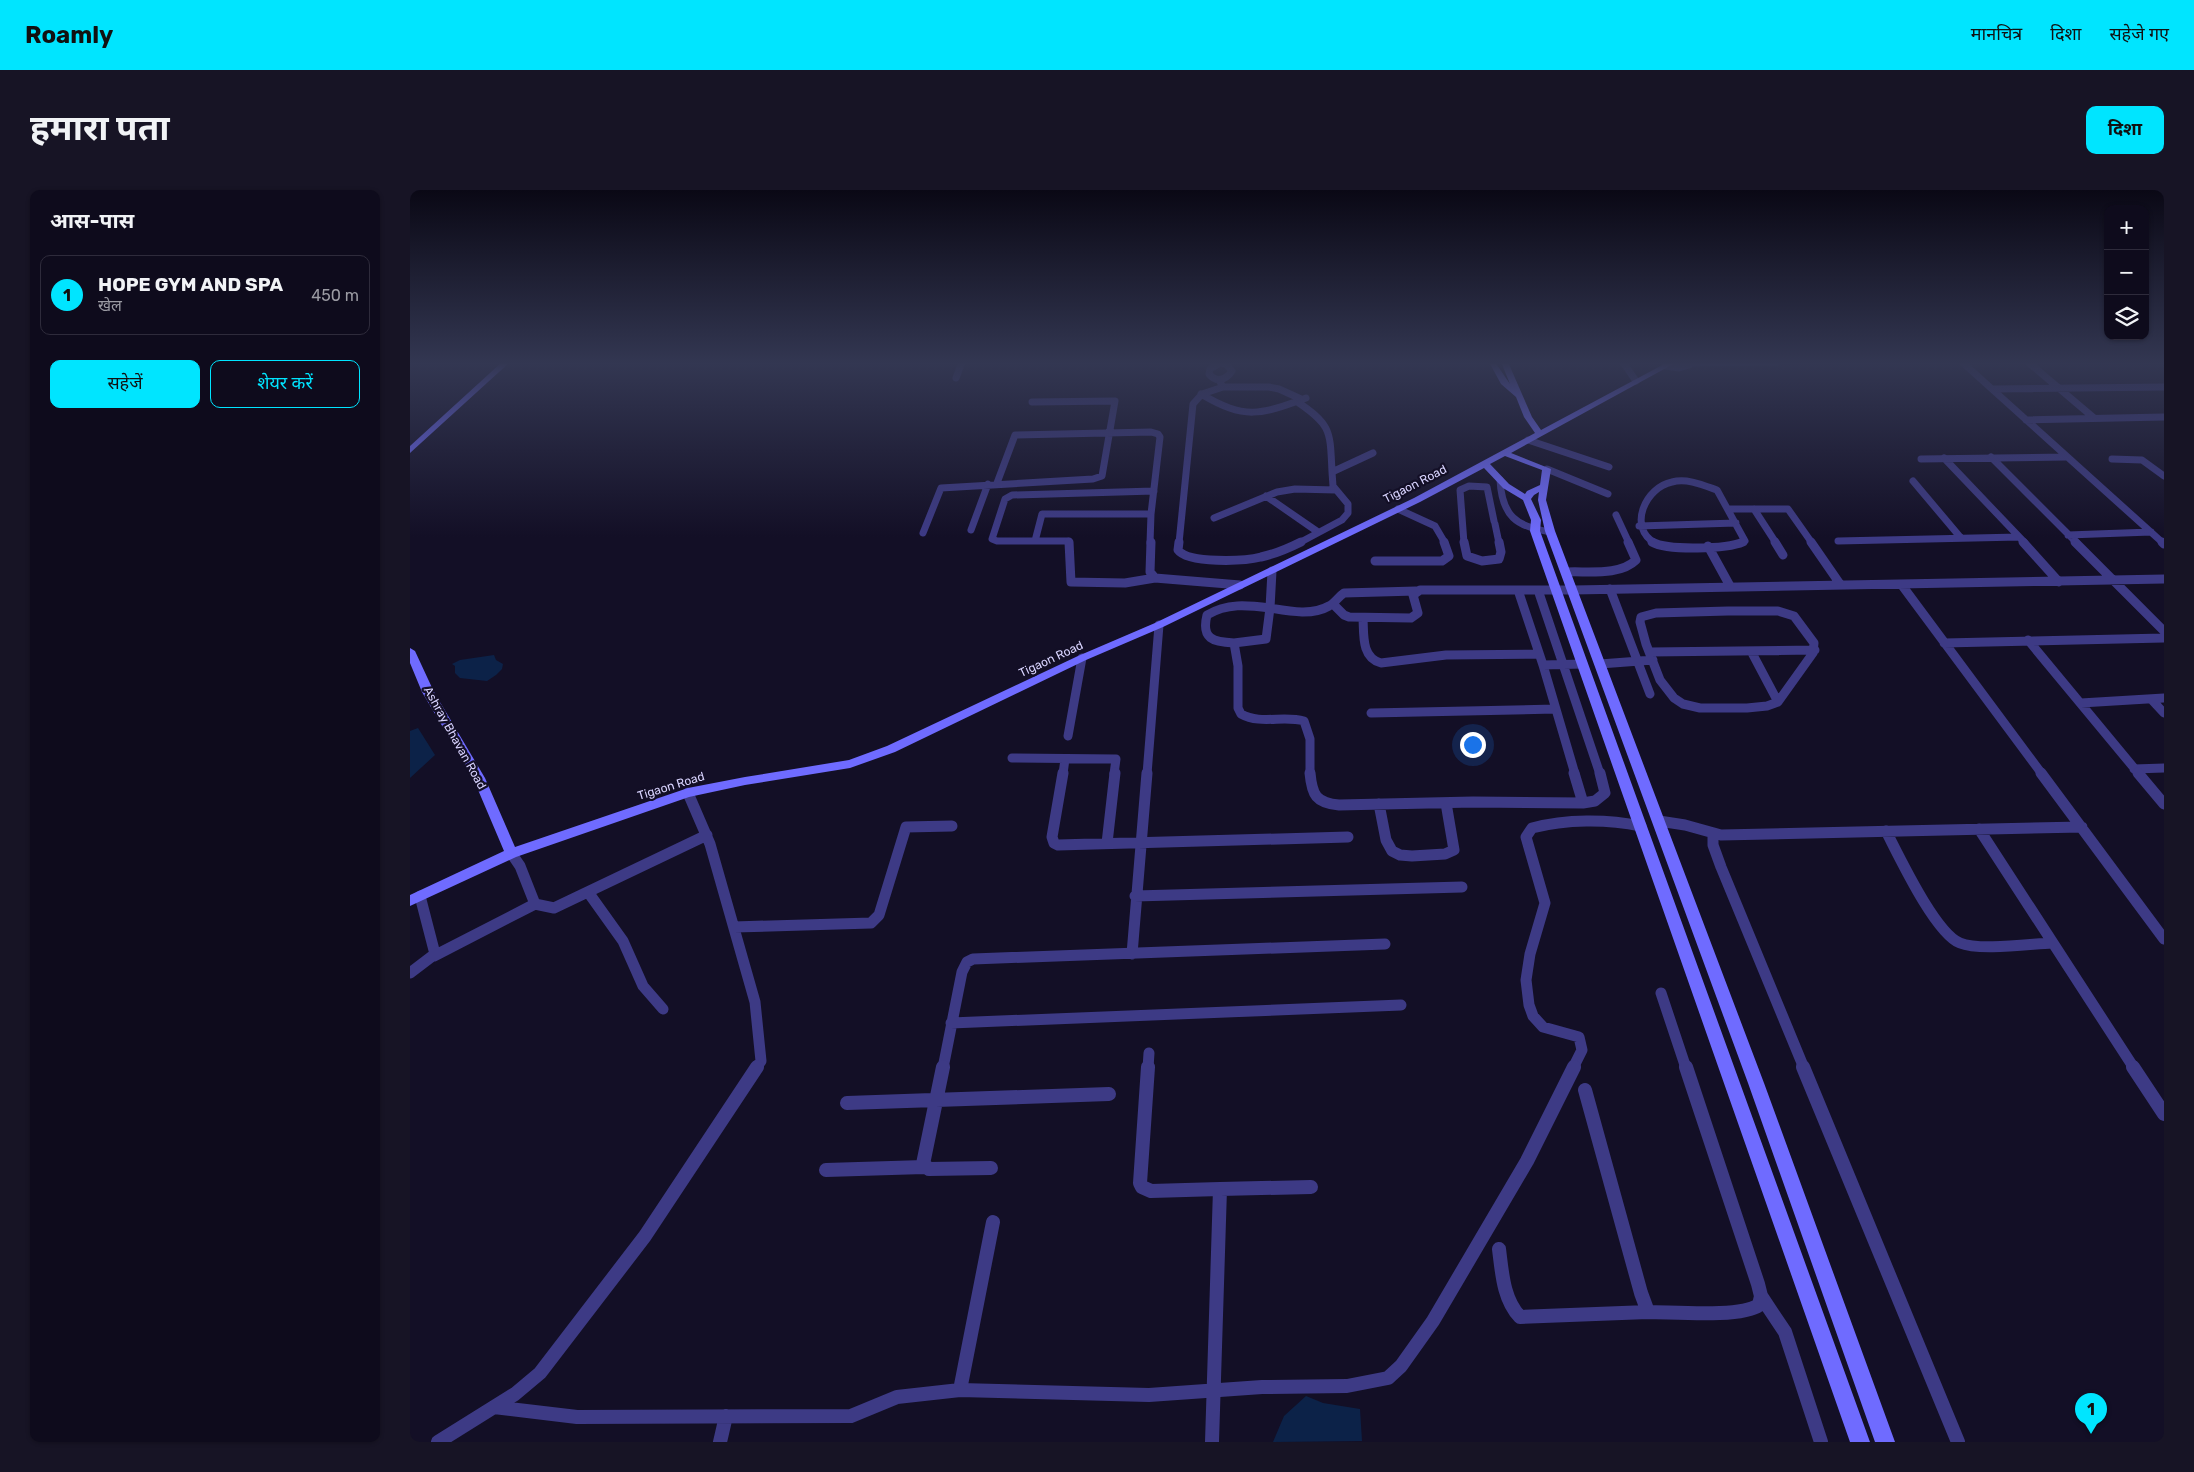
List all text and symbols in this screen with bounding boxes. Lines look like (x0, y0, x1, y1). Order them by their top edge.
text: Roamly (25, 21, 113, 49)
text: मानचित्र (1971, 23, 2022, 45)
text: दिशा (2050, 23, 2081, 45)
text: सहेजे गए (2109, 23, 2169, 45)
button: दिशा (2086, 106, 2164, 154)
text: हमारा पता (30, 107, 170, 149)
map controls (2104, 205, 2149, 340)
button: + (2104, 205, 2149, 250)
text: आस-पास (50, 208, 134, 233)
button: − (2104, 250, 2149, 295)
text: HOPE GYM AND SPA (98, 273, 283, 296)
text: 1 (63, 286, 71, 305)
text: 450 m (311, 286, 359, 305)
button: layers (2104, 295, 2149, 340)
text: खेल (98, 296, 122, 315)
button: सहेजें (50, 360, 200, 408)
button: शेयर करें (210, 360, 360, 408)
street label: Tigaon Road (1381, 462, 1449, 506)
street label: Tigaon Road (1017, 638, 1085, 680)
street label: Ashray Bhavan Road (421, 684, 489, 792)
your location (1460, 732, 1486, 758)
street label: Tigaon Road (636, 769, 706, 803)
pin: 1 (2075, 1393, 2107, 1434)

